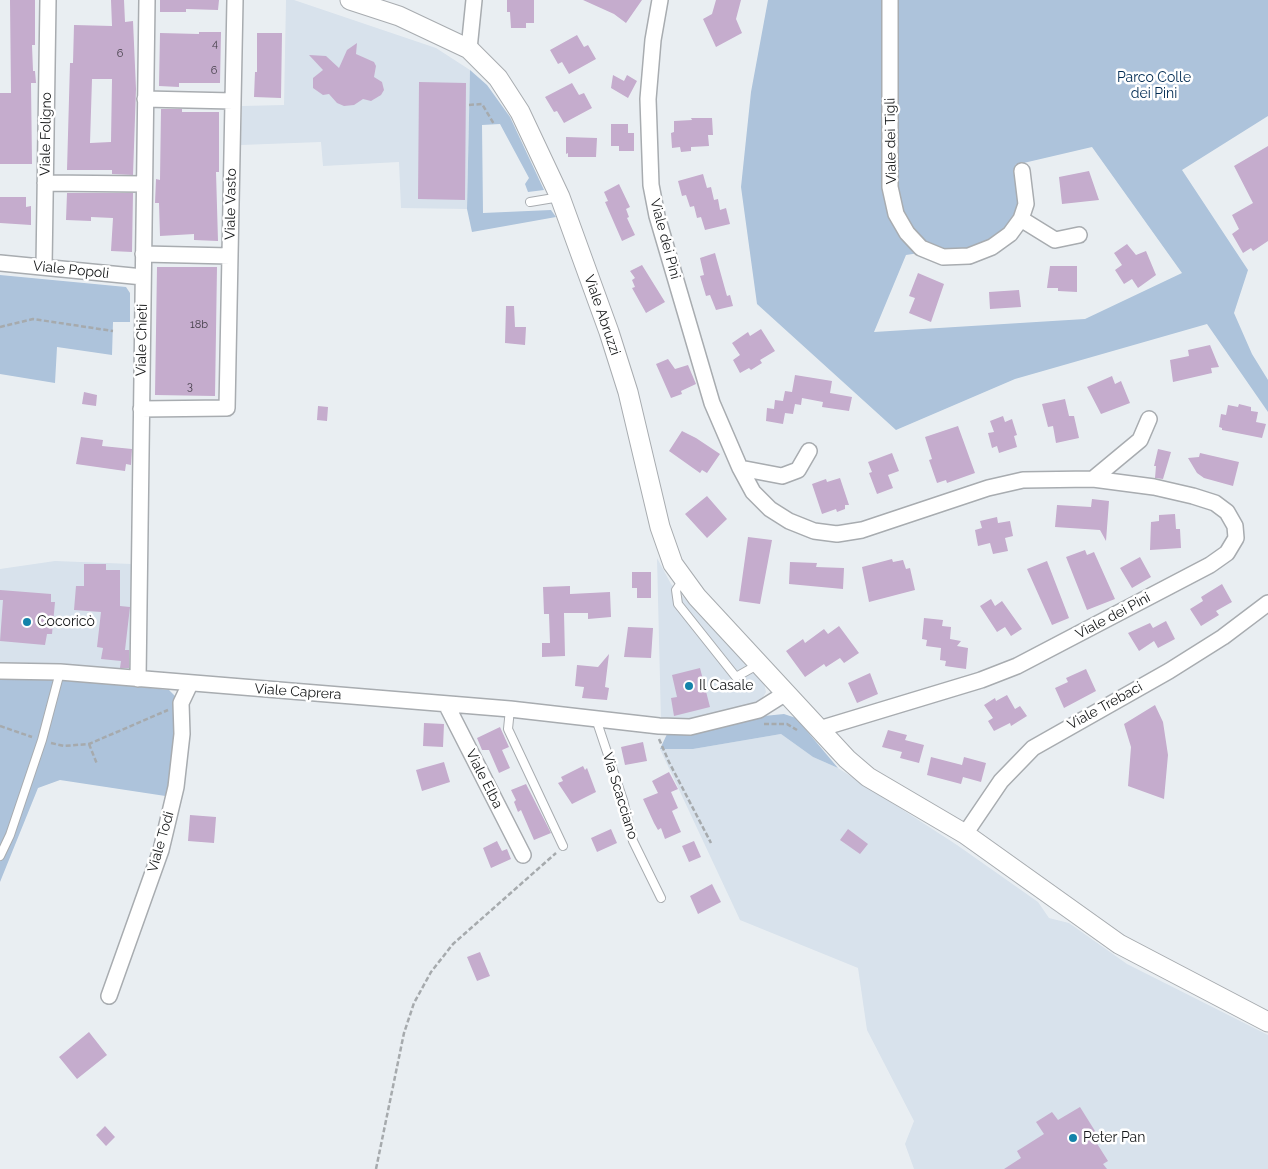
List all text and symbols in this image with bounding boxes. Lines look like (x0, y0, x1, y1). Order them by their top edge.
house number: 4 (212, 37, 218, 51)
house number: 6 (117, 47, 123, 61)
house number: 6 (211, 64, 217, 78)
park label: Parco Colle dei Pini (1117, 70, 1191, 102)
street label: Viale Foligno (37, 92, 55, 176)
street label: Viale dei Tigli (882, 98, 900, 184)
street label: Viale Vasto (222, 168, 240, 240)
street label: Viale dei Pini (646, 197, 684, 281)
street label: Viale Popoli (32, 258, 110, 282)
street label: Viale Abruzzi (580, 273, 624, 357)
street label: Viale Chieti (133, 304, 151, 376)
house number: 18b (190, 318, 208, 332)
house number: 3 (187, 380, 193, 394)
street label: Viale dei Pini (1073, 589, 1153, 643)
place label: Cocoricò (37, 614, 95, 630)
marker: Cocoricò (21, 616, 33, 628)
place label: Il Casale (699, 678, 754, 694)
street label: Viale Trebaci (1065, 679, 1145, 733)
marker: Il Casale (683, 680, 695, 692)
street label: Viale Caprera (254, 681, 342, 703)
street label: Viale Elba (462, 747, 506, 811)
street label: Via Scacciano (599, 750, 641, 842)
street label: Viale Todi (144, 809, 178, 875)
place label: Peter Pan (1083, 1130, 1145, 1146)
marker: Peter Pan (1067, 1132, 1079, 1144)

